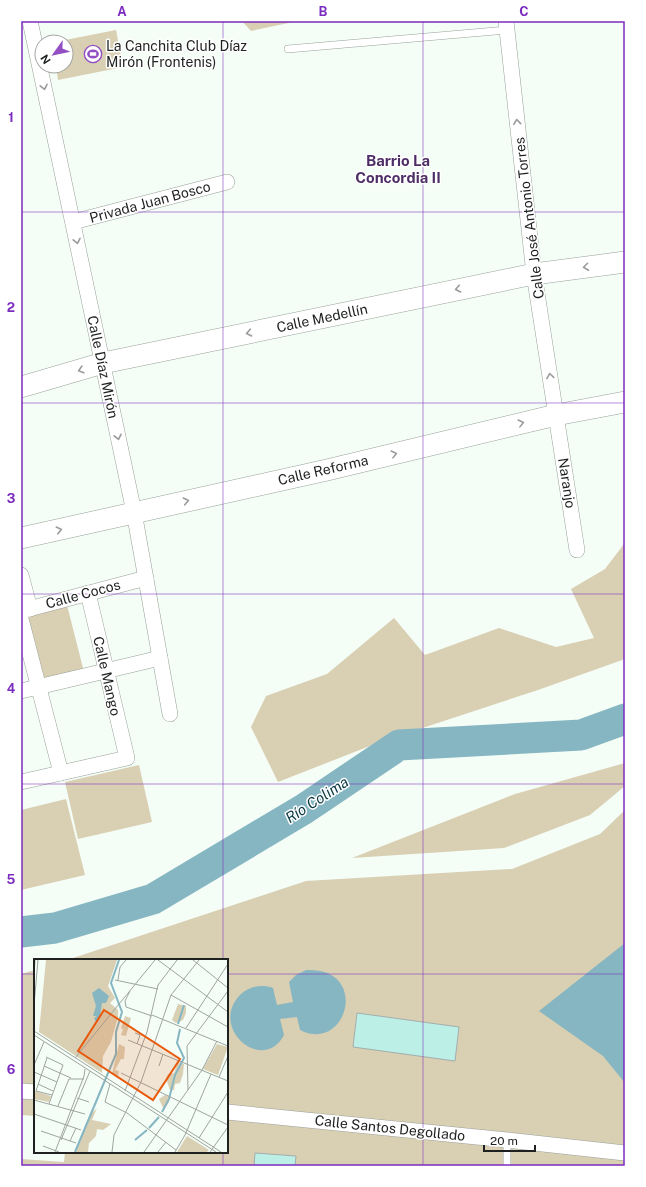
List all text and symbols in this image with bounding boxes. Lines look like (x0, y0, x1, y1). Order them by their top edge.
text: A (117, 4, 127, 19)
text: B (319, 4, 328, 19)
text: C (519, 4, 529, 19)
north arrow (34, 34, 74, 74)
place label: La Canchita Club Díaz Mirón (Frontenis) (106, 38, 247, 70)
sports icon: La Canchita Club Díaz Mirón (Frontenis) (83, 44, 103, 64)
text: N (38, 53, 53, 66)
one-way arrow (40, 83, 48, 90)
text: 1 (8, 110, 14, 125)
one-way arrow (513, 119, 522, 125)
street label: Calle José Antonio Torres (511, 136, 547, 300)
district label: Barrio La Concordia II (355, 152, 441, 186)
street label: Privada Juan Bosco (88, 178, 212, 226)
one-way arrow (72, 238, 80, 244)
one-way arrow (583, 262, 589, 271)
one-way arrow (455, 285, 461, 293)
text: 2 (7, 300, 15, 315)
street label: Calle Medellín (275, 301, 369, 335)
street label: Calle Díaz Mirón (84, 314, 122, 420)
one-way arrow (246, 328, 252, 337)
one-way arrow (78, 365, 85, 374)
one-way arrow (546, 373, 555, 379)
one-way arrow (518, 420, 524, 428)
one-way arrow (114, 434, 122, 440)
one-way arrow (391, 450, 398, 458)
street label: Calle Reforma (276, 452, 370, 488)
street label: Naranjo (555, 457, 579, 509)
text: 3 (7, 491, 16, 506)
one-way arrow (183, 497, 189, 505)
one-way arrow (56, 526, 62, 534)
street label: Calle Cocos (44, 576, 122, 612)
street label: Calle Mango (90, 635, 124, 717)
text: 4 (7, 681, 16, 696)
water label: Río Colima (282, 773, 351, 826)
text: 5 (7, 872, 16, 887)
inset map (34, 959, 228, 1153)
text: 6 (7, 1062, 16, 1077)
street label: Calle Santos Degollado (314, 1112, 466, 1144)
scale bar (484, 1127, 535, 1153)
text: 20 m (490, 1134, 518, 1148)

